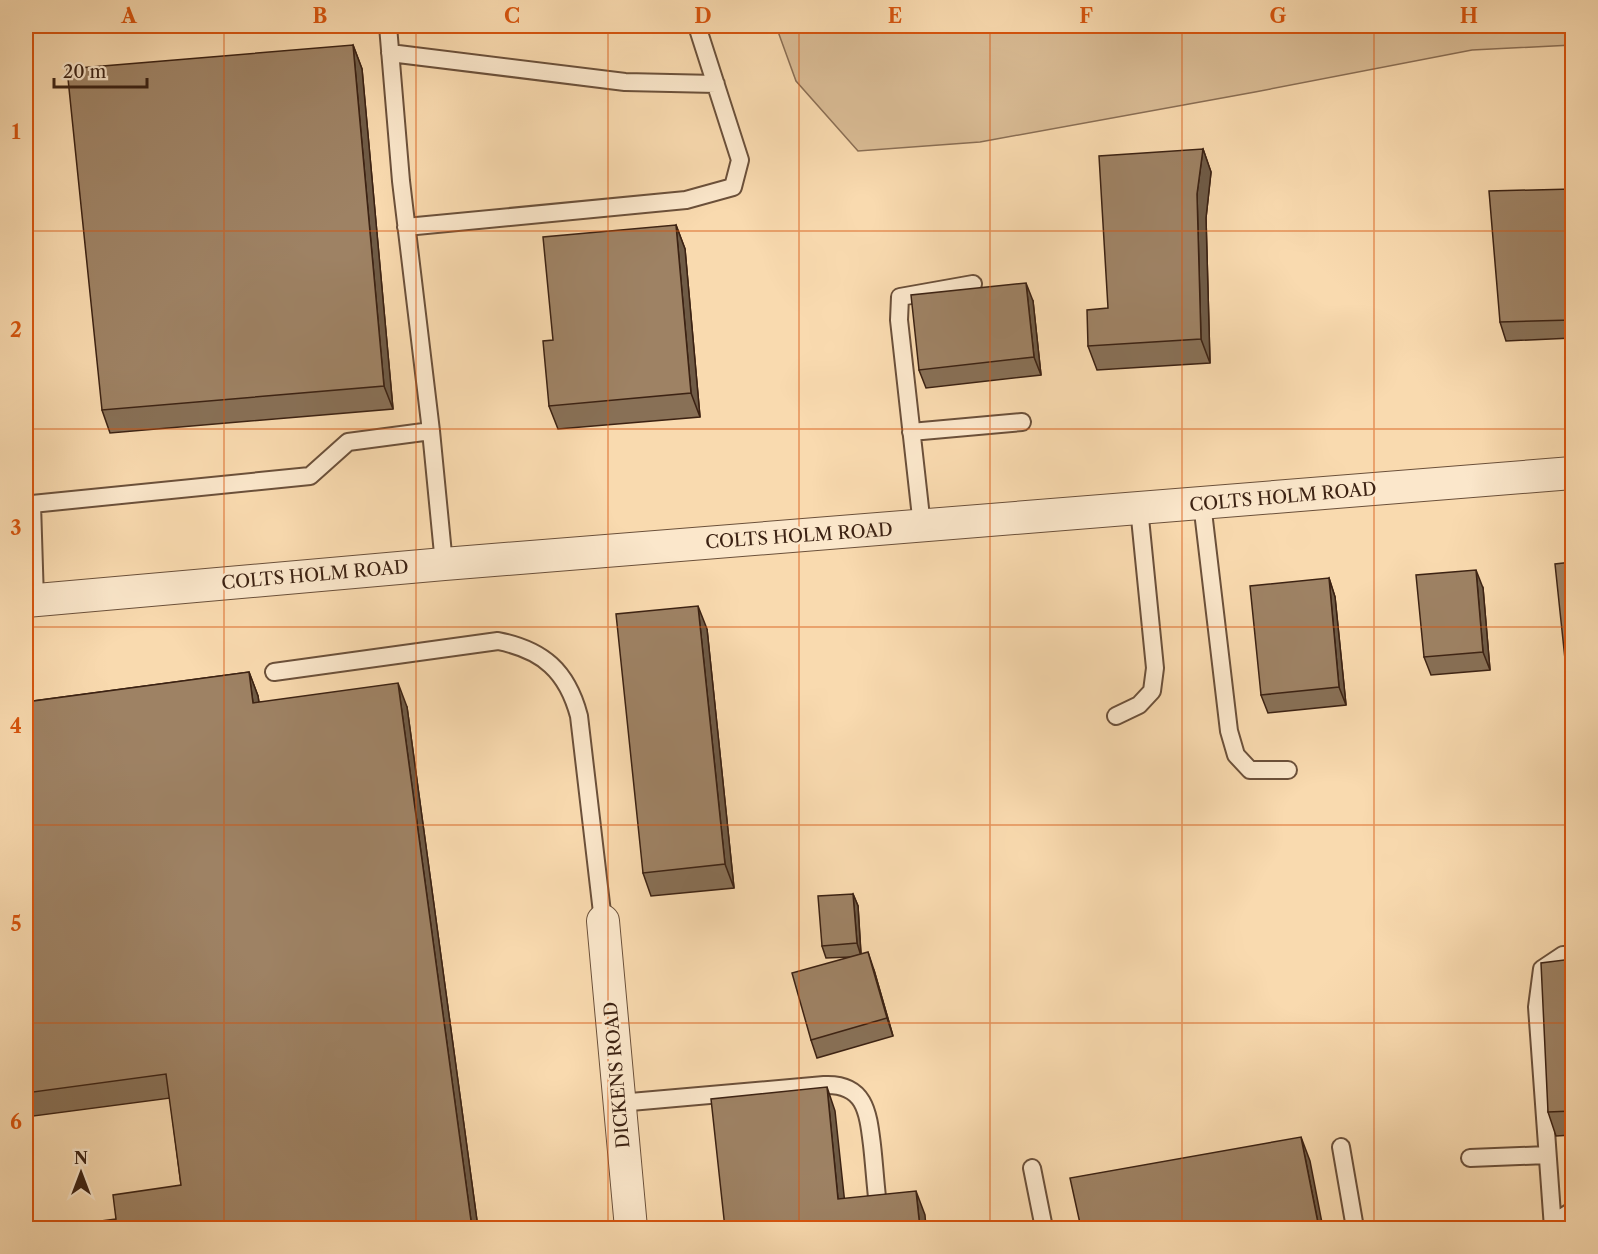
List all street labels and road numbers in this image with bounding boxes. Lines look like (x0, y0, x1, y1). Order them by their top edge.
street label: COLTS HOLM ROAD (1189, 478, 1377, 516)
street label: COLTS HOLM ROAD (705, 518, 893, 554)
street label: COLTS HOLM ROAD (221, 556, 409, 594)
street label: DICKENS ROAD (600, 1001, 634, 1149)

